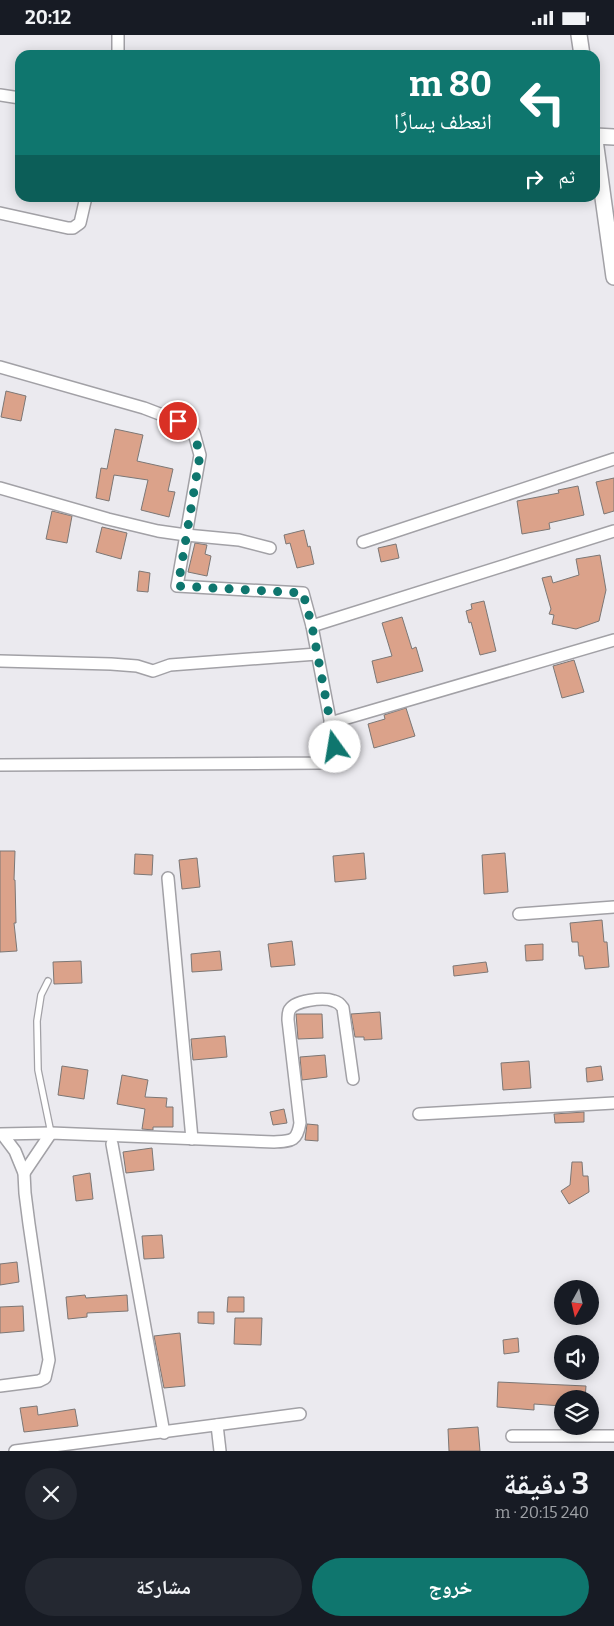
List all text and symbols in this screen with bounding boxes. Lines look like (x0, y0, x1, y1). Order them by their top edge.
text: 20:12 (25, 6, 71, 29)
text: 80 m (409, 63, 492, 105)
icon: left (510, 70, 575, 135)
text: انعطف يسارًا (394, 108, 492, 135)
icon: right (520, 165, 548, 193)
text: ثم (558, 165, 575, 188)
pin (157, 400, 199, 442)
icon: arrive (164, 407, 192, 435)
position arrow (308, 720, 360, 772)
north arrow (554, 1280, 599, 1325)
map controls (554, 1280, 599, 1435)
button: sound (554, 1335, 599, 1380)
button: layers (554, 1390, 599, 1435)
text: 3 دقيقة (503, 1466, 589, 1502)
button: close (25, 1468, 77, 1520)
text: 240 m · 20:15 (495, 1503, 589, 1522)
button: مشاركة (25, 1558, 302, 1616)
button: خروج (312, 1558, 589, 1616)

